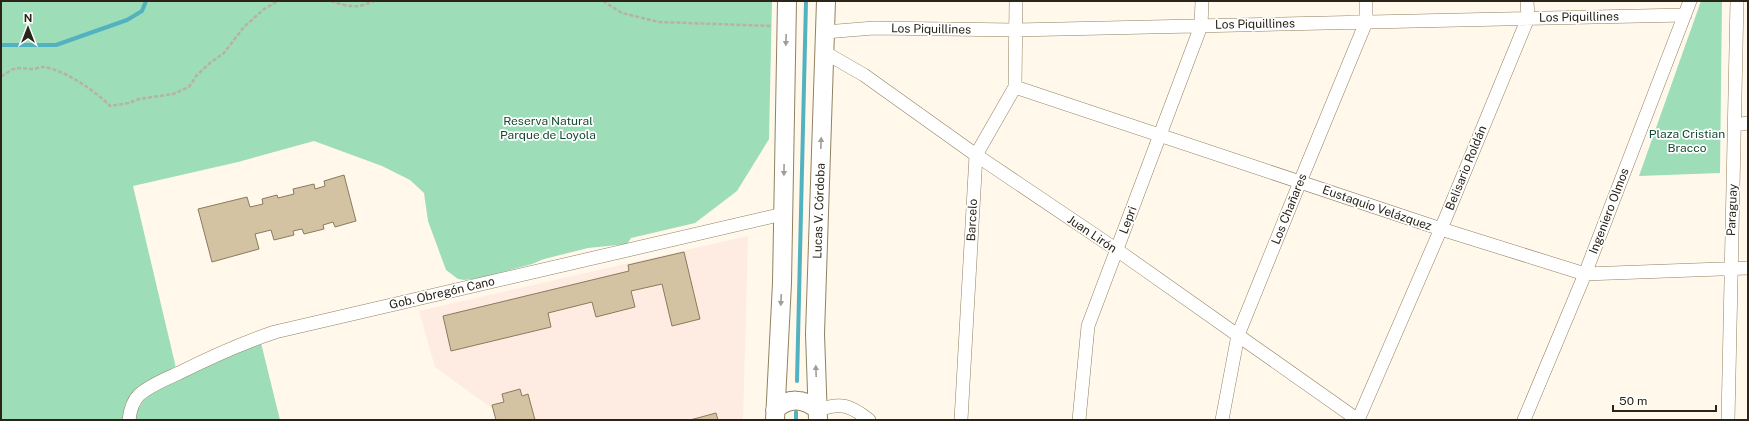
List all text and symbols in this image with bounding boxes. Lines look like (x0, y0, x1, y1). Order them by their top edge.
north arrow (8, 8, 48, 48)
street label: Los Piquillines (1539, 9, 1619, 25)
text: N (24, 12, 32, 24)
street label: Los Piquillines (1215, 16, 1295, 32)
street label: Los Piquillines (891, 21, 971, 37)
one-way arrow (783, 34, 790, 46)
park label: Reserva Natural Parque de Loyola (500, 114, 596, 142)
street label: Belisario Roldán (1443, 123, 1489, 212)
park label: Plaza Cristian Bracco (1649, 127, 1725, 155)
one-way arrow (818, 137, 825, 149)
street label: Lucas V. Córdoba (810, 163, 828, 259)
one-way arrow (780, 164, 787, 176)
street label: Ingeniero Olmos (1586, 166, 1632, 256)
street label: Los Chañares (1268, 172, 1310, 246)
street label: Eustaquio Velázquez (1320, 183, 1434, 233)
street label: Paraguay (1724, 183, 1740, 236)
street label: Barcelo (964, 198, 980, 242)
street label: Lepri (1116, 204, 1140, 236)
street label: Juan Lirón (1065, 212, 1119, 256)
street label: Gob. Obregón Cano (388, 274, 496, 312)
one-way arrow (778, 294, 784, 307)
one-way arrow (813, 365, 820, 377)
scale bar (1613, 387, 1716, 413)
text: 50 m (1619, 394, 1647, 408)

